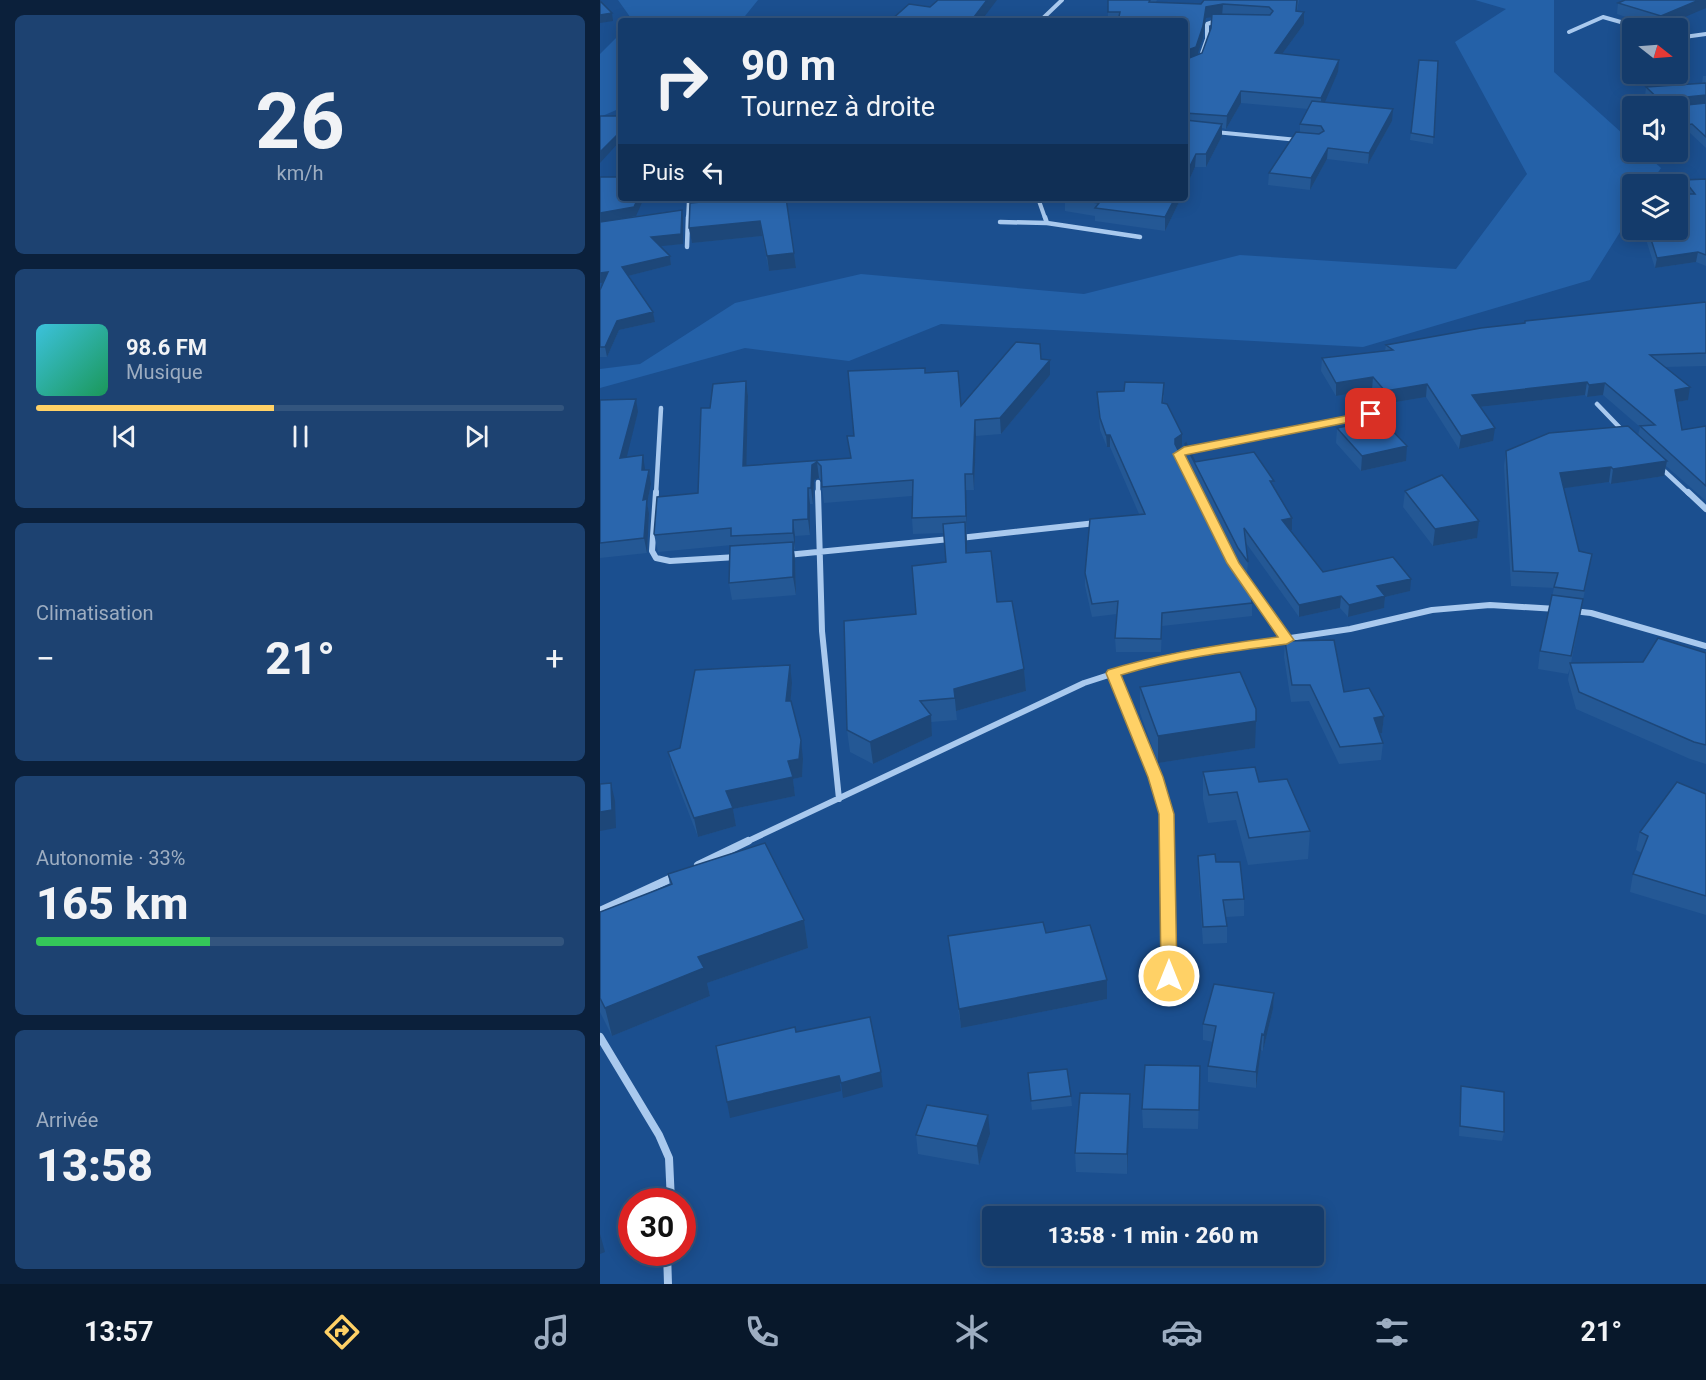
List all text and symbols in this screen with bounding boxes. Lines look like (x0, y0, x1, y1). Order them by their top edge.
north arrow (1622, 18, 1688, 84)
map controls (1622, 18, 1688, 240)
text: 90 m (741, 41, 836, 90)
icon: right (642, 42, 720, 120)
text: 26 (255, 76, 345, 167)
text: Tournez à droite (741, 91, 935, 123)
button: sound (1622, 96, 1688, 162)
icon: left (697, 156, 730, 189)
text: Puis (642, 160, 685, 185)
text: km/h (277, 161, 323, 185)
button: layers (1622, 174, 1688, 240)
text: 98.6 FM (126, 335, 207, 360)
text: Musique (126, 360, 203, 384)
pin (1345, 388, 1396, 439)
icon: arrive (1354, 397, 1387, 430)
icon: previous (108, 420, 141, 453)
icon: pause (284, 420, 317, 453)
icon: next (460, 420, 493, 453)
text: Climatisation (36, 601, 154, 625)
text: 21° (265, 632, 335, 685)
text: − (36, 639, 55, 678)
text: + (545, 639, 564, 678)
text: Autonomie · 33% (36, 846, 185, 870)
text: 165 km (36, 877, 188, 930)
position arrow (1137, 944, 1201, 1008)
text: Arrivée (36, 1108, 98, 1132)
text: 13:58 (36, 1139, 153, 1192)
speed limit sign: 30 (618, 1188, 696, 1266)
text: 13:58 · 1 min · 260 m (1048, 1223, 1258, 1248)
icon: directions (321, 1311, 363, 1353)
icon: music (531, 1311, 573, 1353)
icon: phone (741, 1311, 783, 1353)
icon: climate (951, 1311, 993, 1353)
icon: car (1161, 1311, 1203, 1353)
icon: filters (1371, 1311, 1413, 1353)
text: 13:57 (84, 1316, 154, 1348)
text: 21° (1581, 1316, 1622, 1348)

